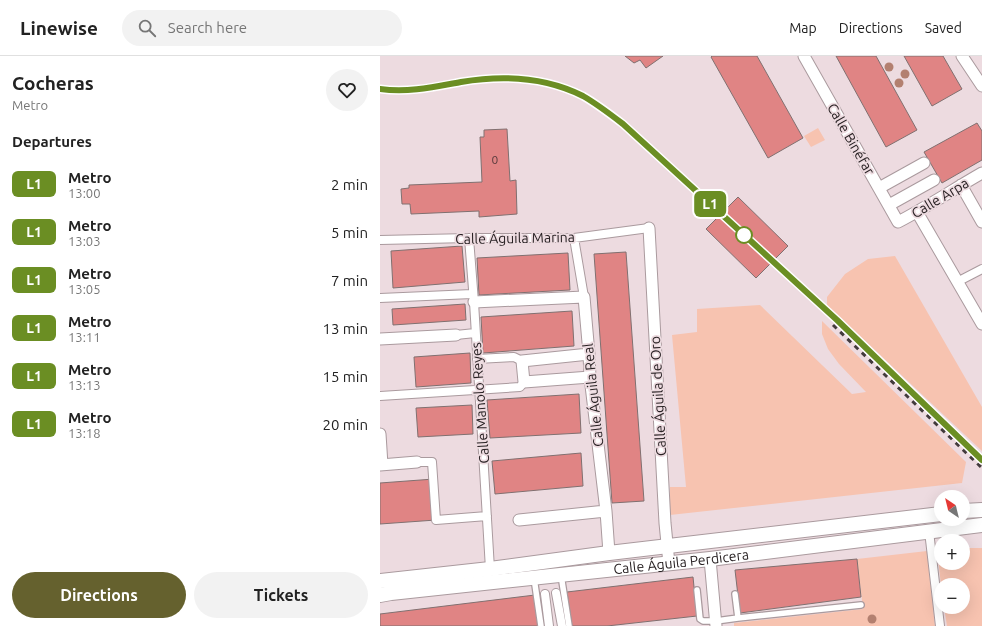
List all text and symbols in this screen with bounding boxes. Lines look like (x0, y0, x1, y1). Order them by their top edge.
search box (122, 10, 402, 46)
text: Linewise (20, 17, 98, 39)
icon: search (136, 17, 158, 39)
text: Search here (168, 19, 247, 36)
text: Map (789, 20, 817, 36)
text: Directions (839, 20, 903, 36)
text: Saved (925, 20, 962, 36)
button: heart (326, 69, 368, 111)
text: Cocheras (12, 72, 94, 94)
text: Metro (12, 98, 48, 112)
street label: Calle Binéfar (824, 100, 878, 178)
text: Departures (12, 133, 92, 150)
house number: 0 (492, 153, 499, 166)
text: Metro (68, 169, 112, 186)
street label: Calle Arpa (909, 175, 971, 221)
text: L1 (26, 176, 42, 192)
text: 2 min (331, 176, 368, 193)
text: 13:00 (68, 186, 101, 200)
line badge: L1 (692, 191, 728, 217)
text: L1 (702, 196, 718, 212)
text: Metro (68, 217, 112, 234)
text: L1 (26, 224, 42, 240)
text: 5 min (331, 224, 368, 241)
unlabelled marker (735, 226, 753, 244)
street label: Calle Águila Marina (455, 228, 575, 247)
text: 13:03 (68, 234, 101, 248)
text: Metro (68, 265, 112, 282)
text: L1 (26, 272, 42, 288)
text: 7 min (331, 272, 368, 289)
text: 13:05 (68, 282, 101, 296)
text: Metro (68, 313, 112, 330)
text: L1 (26, 320, 42, 336)
text: 13 min (322, 320, 368, 337)
text: 13:11 (68, 330, 101, 344)
street label: Calle Águila de Oro (646, 336, 669, 456)
street label: Calle Manolo Reyes (468, 342, 492, 464)
street label: Calle Águila Real (579, 342, 606, 448)
text: Metro (68, 361, 112, 378)
text: L1 (26, 368, 42, 384)
text: 15 min (322, 368, 368, 385)
text: 13:13 (68, 378, 101, 392)
text: Metro (68, 409, 112, 426)
text: L1 (26, 416, 42, 432)
text: 20 min (322, 416, 368, 433)
text: 13:18 (68, 426, 101, 440)
north arrow (934, 490, 970, 526)
map controls (934, 490, 970, 614)
button: + (934, 534, 970, 570)
street label: Calle Águila Perdicera (613, 546, 750, 577)
button: Directions (12, 572, 186, 618)
button: Tickets (194, 572, 368, 618)
button: − (934, 578, 970, 614)

